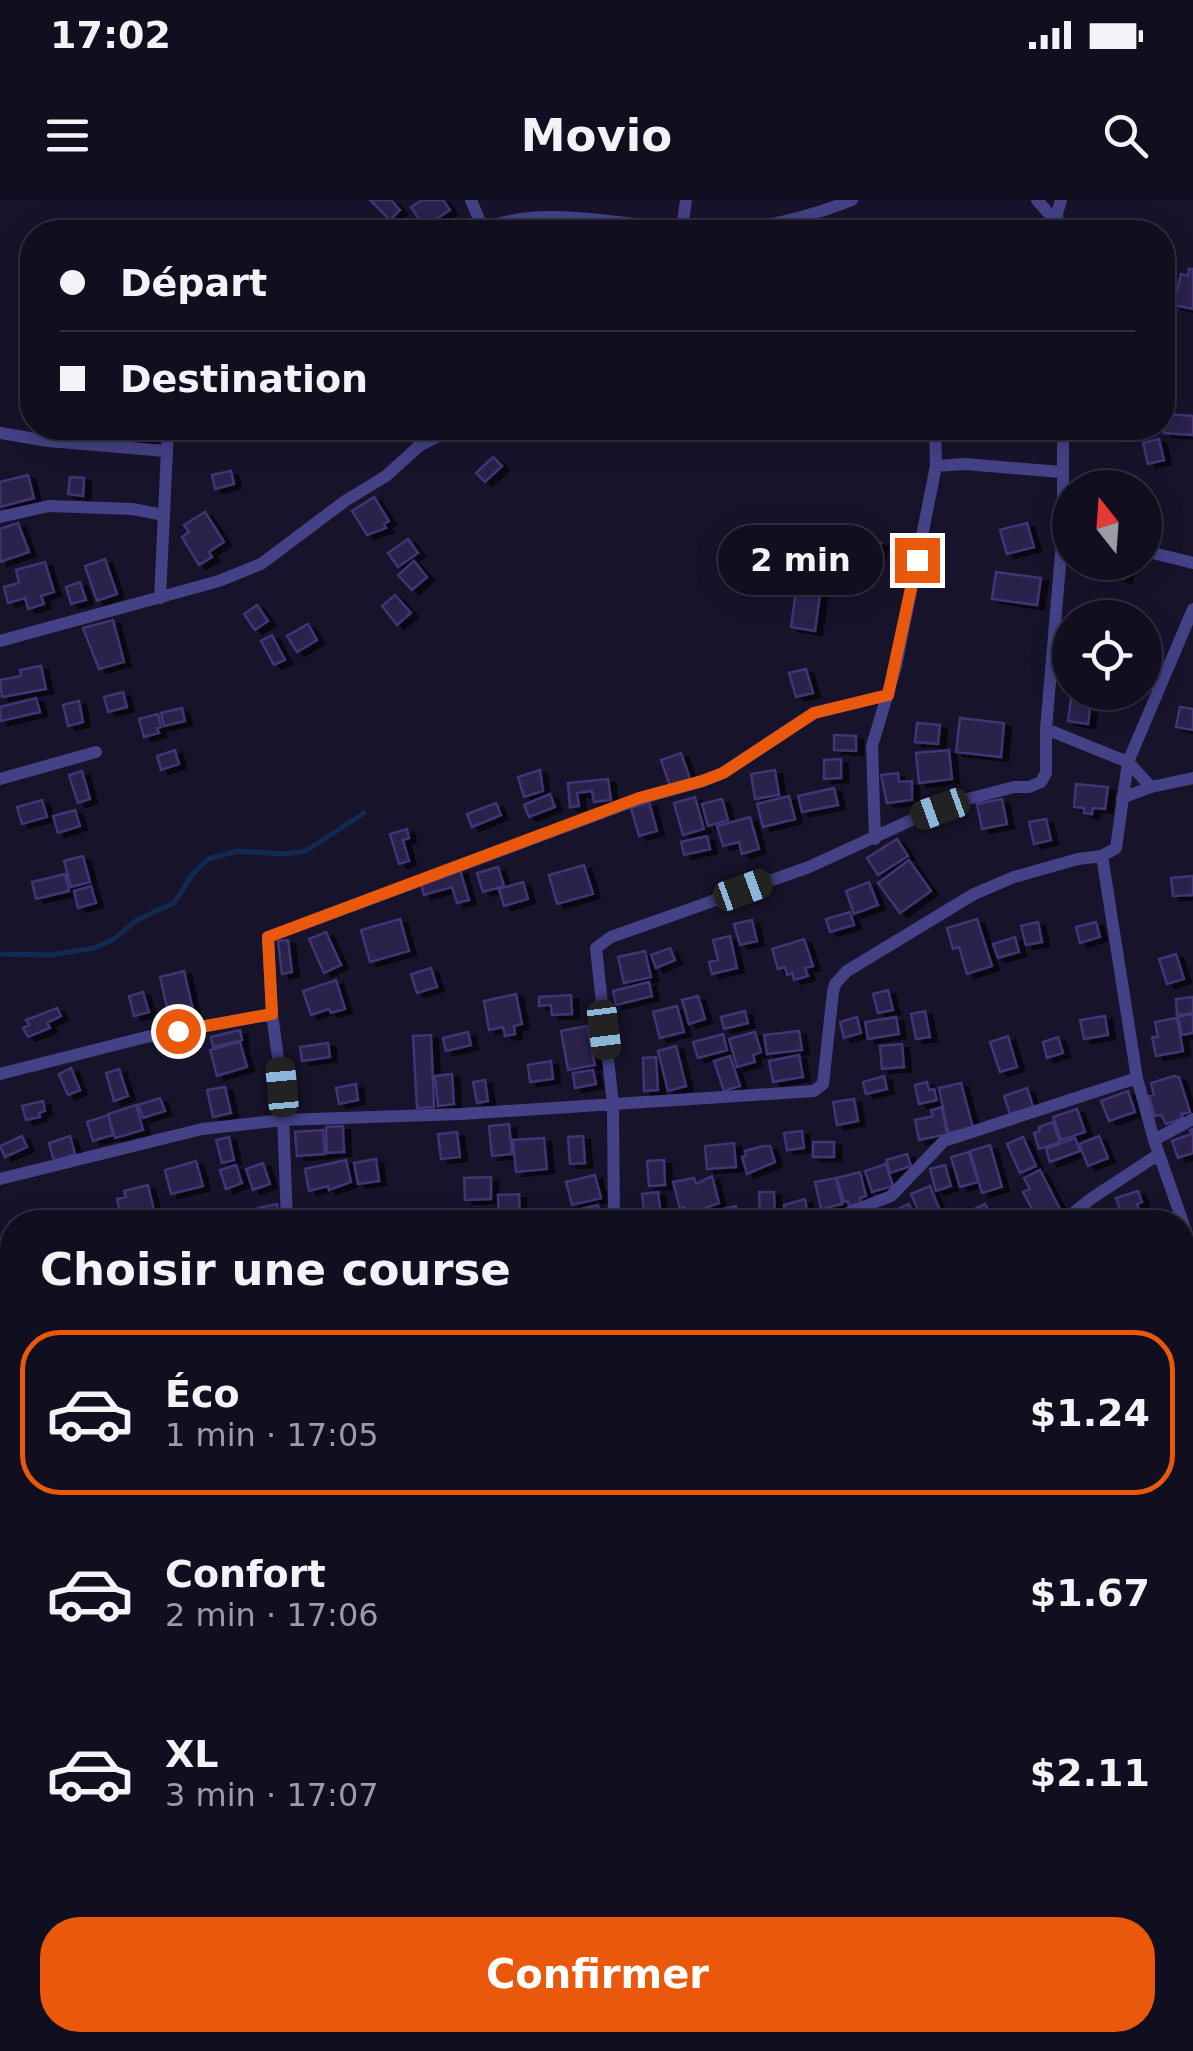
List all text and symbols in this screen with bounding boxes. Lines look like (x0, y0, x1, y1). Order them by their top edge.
text: 17:02 (50, 13, 171, 57)
icon: menu (40, 108, 95, 163)
icon: search (1098, 108, 1153, 163)
text: Movio (521, 109, 672, 162)
text: Départ (120, 261, 267, 305)
text: Destination (120, 357, 368, 401)
north arrow (1052, 470, 1162, 580)
map controls (1052, 470, 1162, 710)
callout: 2 min (717, 525, 882, 595)
route end (895, 538, 940, 583)
text: 2 min (750, 541, 851, 579)
button: locate (1052, 600, 1162, 710)
car (907, 785, 973, 833)
car (710, 866, 776, 914)
car (585, 998, 623, 1062)
route start (156, 1009, 201, 1054)
car (264, 1056, 300, 1118)
text: Choisir une course (40, 1243, 511, 1296)
icon: car (45, 1368, 135, 1458)
text: Éco (165, 1372, 240, 1416)
text: $1.24 (1030, 1391, 1150, 1435)
text: 1 min · 17:05 (165, 1416, 379, 1454)
icon: car (45, 1548, 135, 1638)
text: Confort (165, 1552, 326, 1596)
text: $1.67 (1030, 1571, 1150, 1615)
text: 2 min · 17:06 (165, 1596, 379, 1634)
icon: car (45, 1728, 135, 1818)
text: XL (165, 1732, 219, 1776)
text: $2.11 (1030, 1751, 1150, 1795)
text: 3 min · 17:07 (165, 1776, 379, 1814)
button: Confirmer (40, 1917, 1155, 2032)

